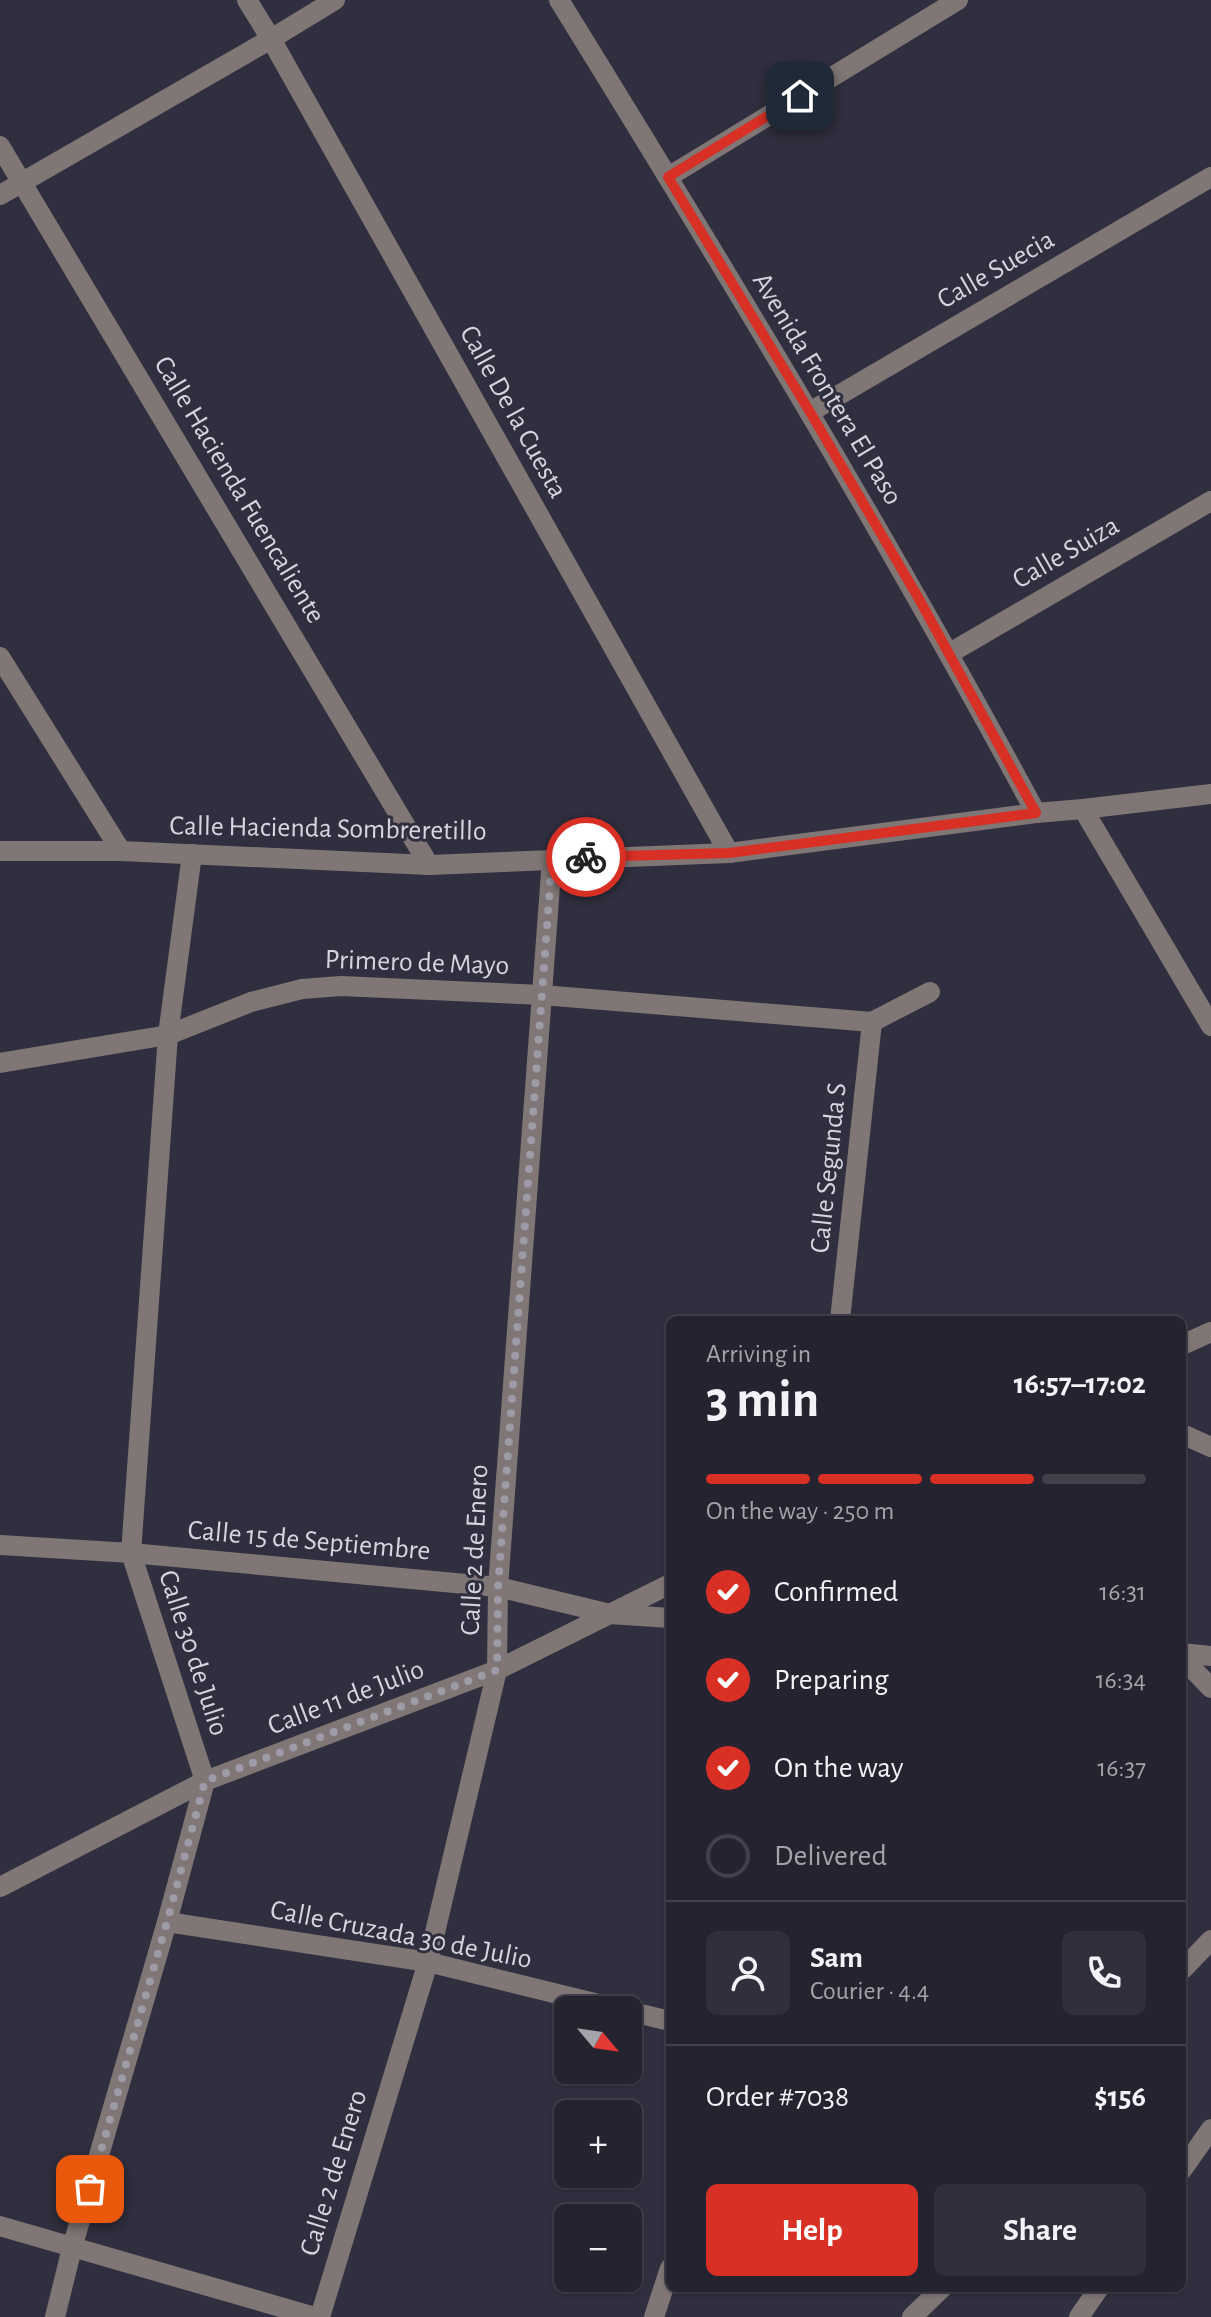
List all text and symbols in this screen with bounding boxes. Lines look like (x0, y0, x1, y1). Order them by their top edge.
pin (766, 62, 834, 130)
icon: home (778, 74, 822, 118)
street label: Calle Suecia (933, 225, 1059, 315)
street label: Avenida Frontera El Paso (747, 268, 907, 510)
street label: Calle De la Cuesta (454, 321, 572, 503)
street label: Calle Hacienda Fuencaliente (148, 352, 330, 628)
street label: Calle Suiza (1008, 511, 1124, 595)
street label: Calle Hacienda Sombreretillo (169, 812, 487, 846)
courier (546, 817, 626, 897)
icon: bike (564, 835, 608, 879)
street label: Primero de Mayo (324, 946, 510, 980)
street label: Calle Segunda S (806, 1081, 852, 1255)
text: Arriving in (706, 1341, 811, 1367)
text: 16:57–17:02 (1014, 1369, 1146, 1399)
text: 3 min (706, 1374, 819, 1426)
street label: Calle 2 de Enero (457, 1464, 493, 1636)
text: On the way · 250 m (706, 1498, 894, 1524)
street label: Calle 15 de Septiembre (186, 1516, 432, 1566)
street label: Calle 30 de Julio (153, 1567, 233, 1739)
icon: check (706, 1570, 750, 1614)
text: Confirmed (774, 1577, 898, 1607)
text: 16:31 (1099, 1579, 1146, 1605)
street label: Calle 11 de Julio (264, 1655, 428, 1741)
icon: check (706, 1658, 750, 1702)
text: Preparing (774, 1665, 889, 1695)
text: 16:34 (1096, 1667, 1146, 1693)
icon: check (706, 1746, 750, 1790)
text: On the way (774, 1753, 903, 1783)
text: 16:37 (1097, 1755, 1146, 1781)
text: Delivered (774, 1841, 887, 1871)
street label: Calle Cruzada 30 de Julio (268, 1896, 534, 1974)
button: person (706, 1931, 790, 2015)
button: phone (1062, 1931, 1146, 2015)
text: Sam (810, 1943, 863, 1973)
text: Courier · 4.4 (810, 1978, 929, 2004)
north arrow (554, 1996, 642, 2084)
map controls (554, 1996, 642, 2292)
text: Order #7038 (706, 2082, 849, 2112)
text: $156 (1094, 2082, 1146, 2112)
street label: Calle 2 de Enero (296, 2087, 372, 2259)
button: + (554, 2100, 642, 2188)
pin (56, 2155, 124, 2223)
icon: bag (68, 2167, 112, 2211)
button: Help (706, 2184, 918, 2276)
button: Share (934, 2184, 1146, 2276)
button: − (554, 2204, 642, 2292)

